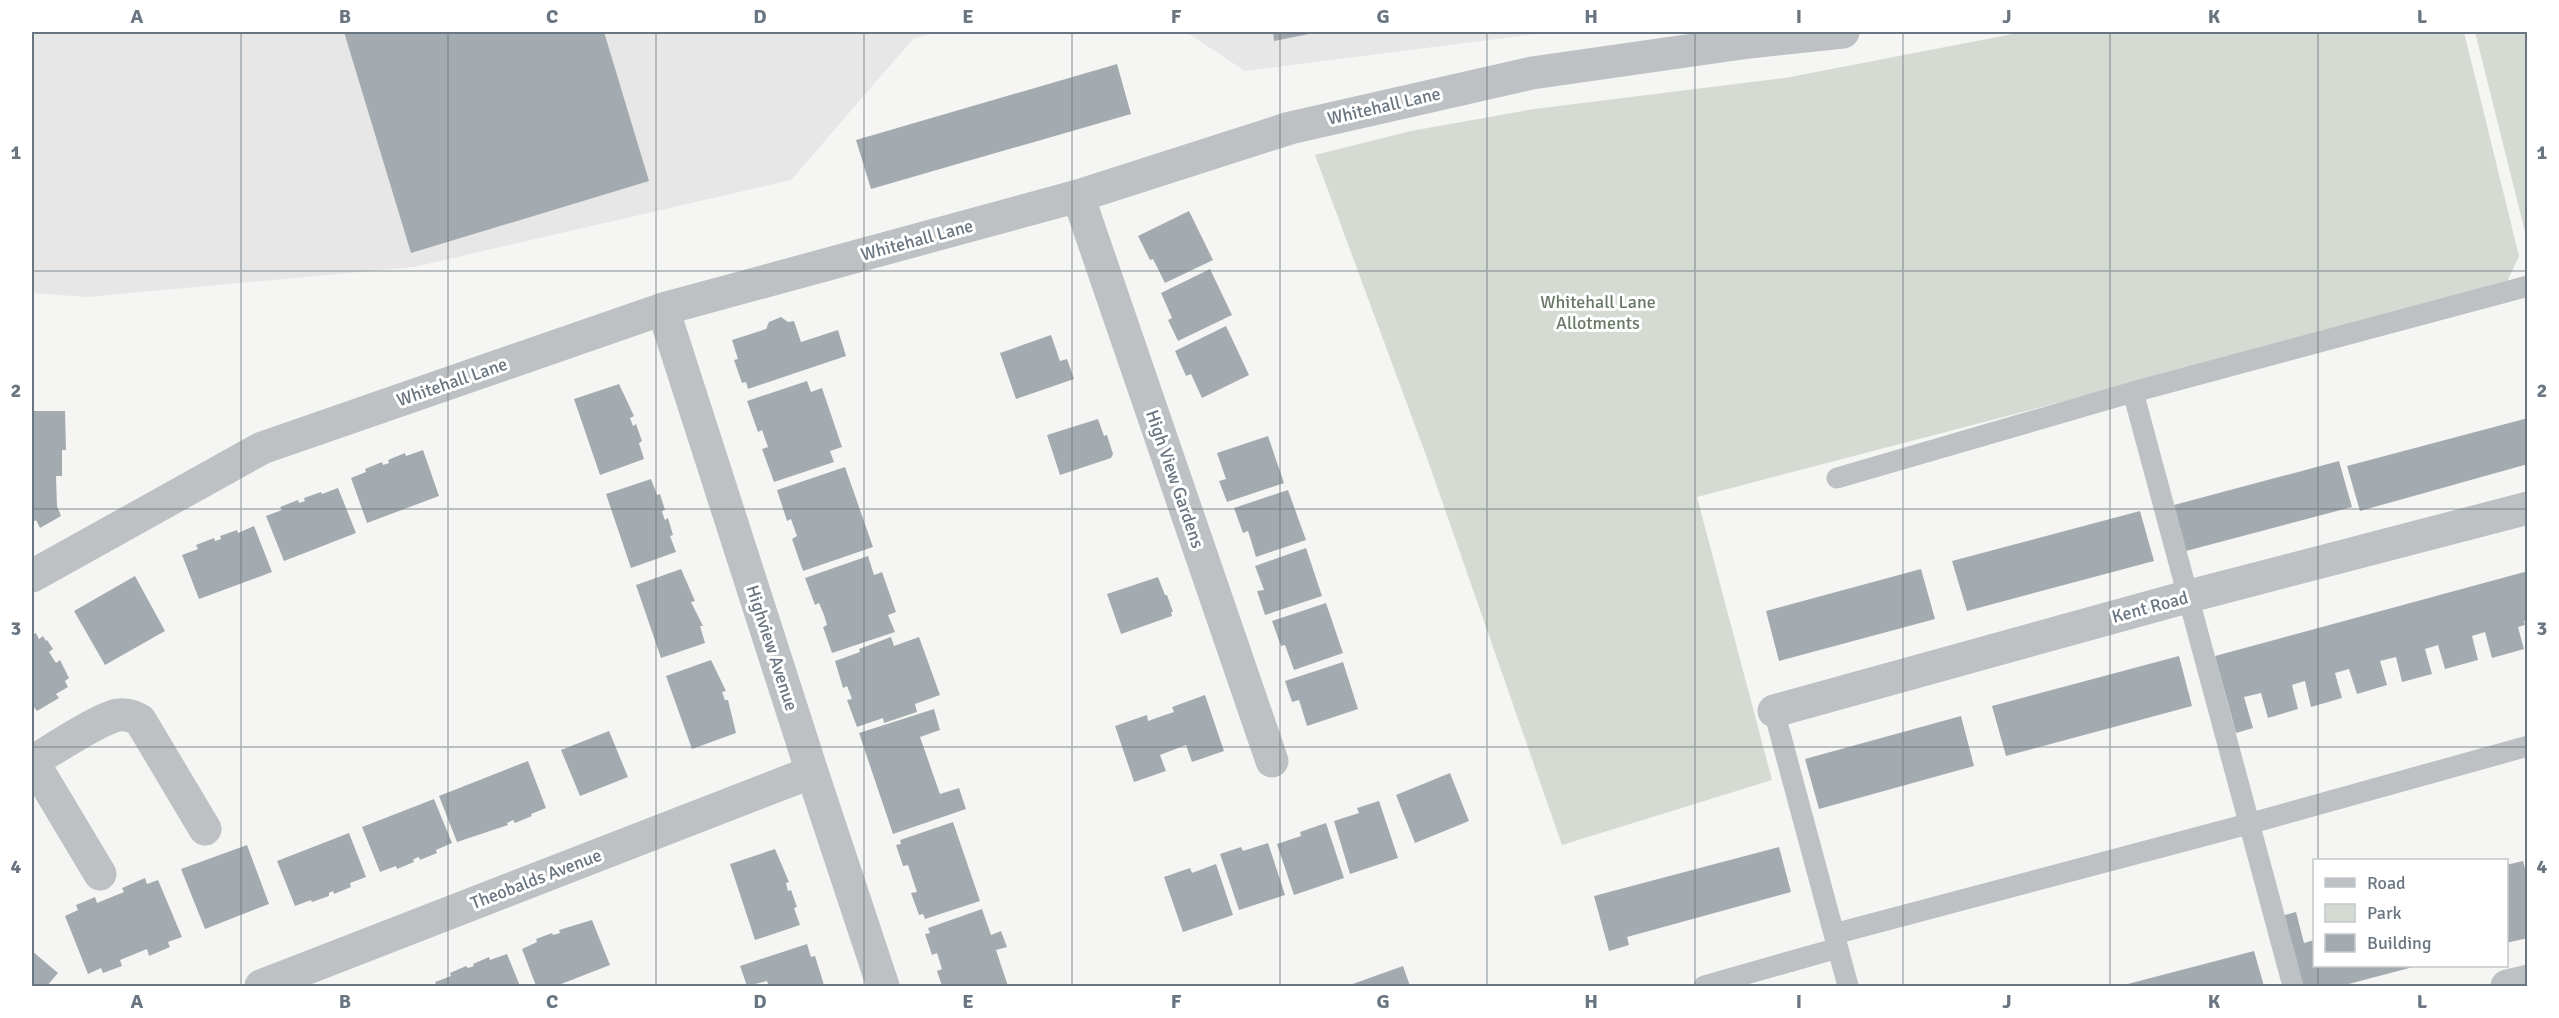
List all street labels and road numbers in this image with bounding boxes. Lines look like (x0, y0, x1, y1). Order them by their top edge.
street label: Whitehall Lane (1325, 82, 1443, 130)
street label: Whitehall Lane (858, 214, 976, 266)
street label: Whitehall Lane (394, 353, 510, 411)
street label: High View Gardens (1141, 407, 1209, 551)
street label: Highview Avenue (741, 582, 803, 714)
street label: Kent Road (2109, 586, 2191, 628)
street label: Theobalds Avenue (467, 844, 605, 914)

